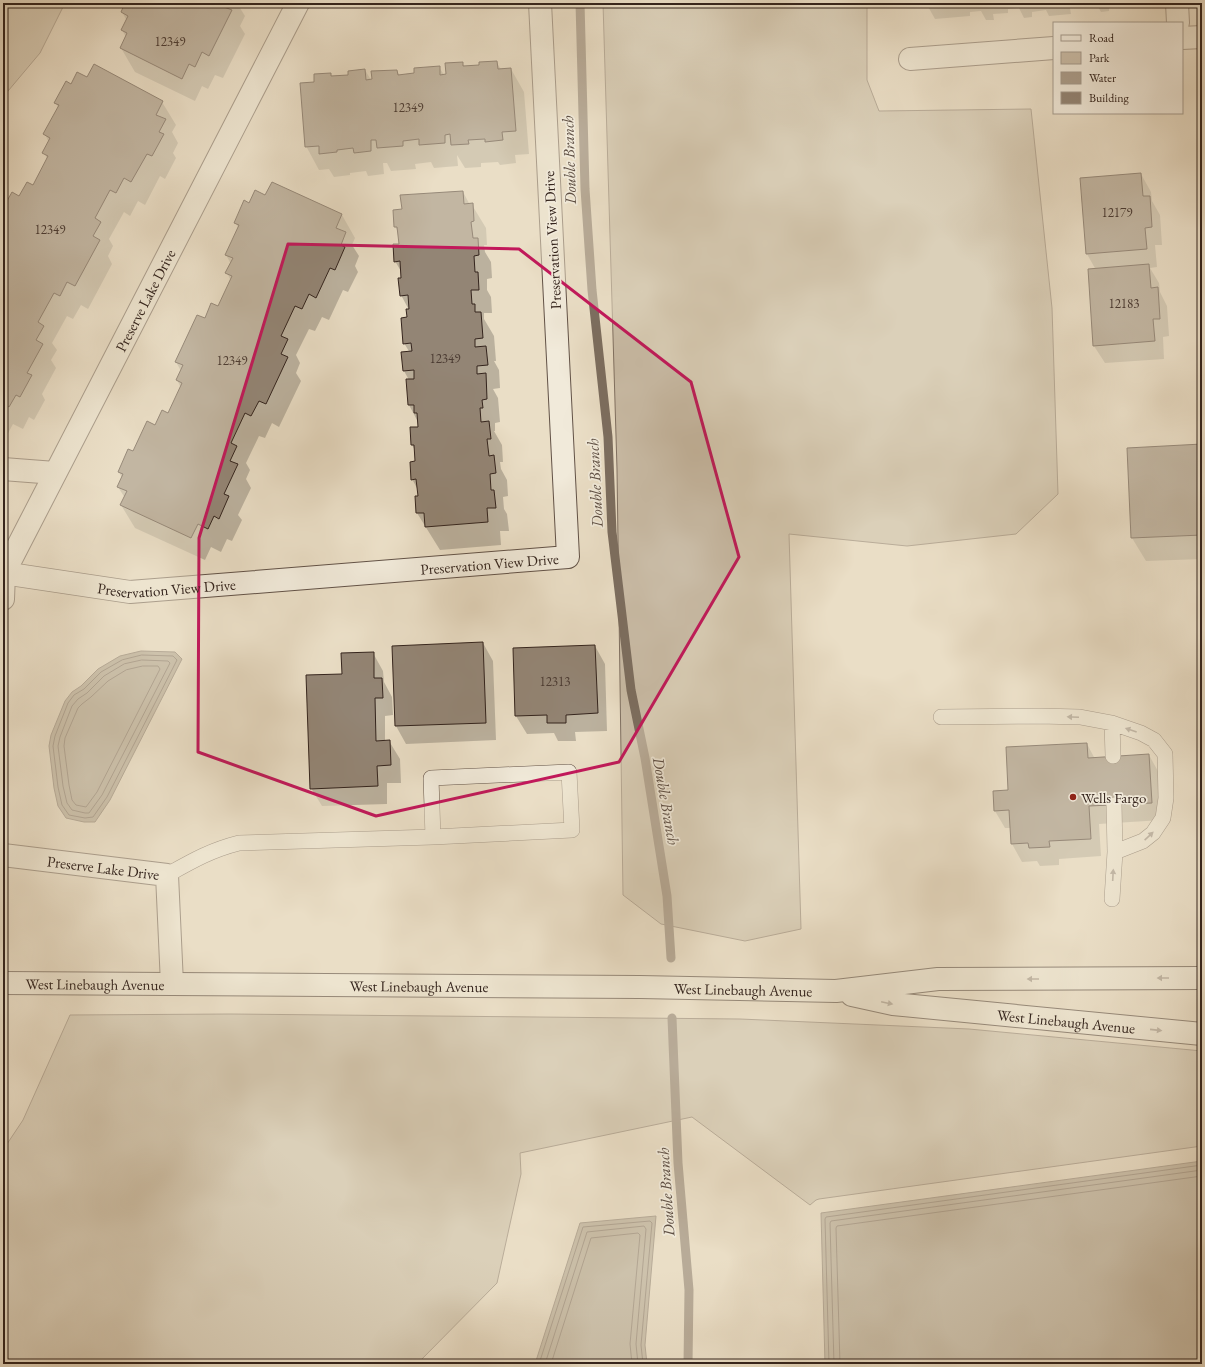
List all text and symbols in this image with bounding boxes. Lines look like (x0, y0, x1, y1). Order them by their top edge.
legend (1053, 22, 1183, 114)
text: Road (1089, 30, 1115, 46)
house number: 12349 (154, 33, 186, 50)
text: Park (1089, 50, 1110, 66)
text: Water (1089, 70, 1116, 86)
text: Building (1089, 90, 1130, 106)
house number: 12349 (392, 99, 424, 116)
water label: Double Branch (557, 115, 581, 206)
street label: Preservation View Drive (539, 170, 565, 310)
house number: 12179 (1101, 204, 1133, 221)
house number: 12349 (34, 221, 66, 238)
street label: Preserve Lake Drive (110, 246, 179, 355)
house number: 12183 (1108, 295, 1140, 312)
house number: 12349 (429, 350, 461, 367)
house number: 12349 (216, 352, 248, 369)
water label: Double Branch (582, 438, 608, 529)
street label: Preservation View Drive (420, 548, 559, 578)
street label: Preservation View Drive (96, 574, 237, 602)
house number: 12313 (539, 673, 571, 690)
one-way arrow (1067, 713, 1079, 720)
one-way arrow (1124, 726, 1136, 732)
water label: Double Branch (648, 754, 684, 847)
place label: Wells Fargo (1081, 788, 1146, 807)
marker: Wells Fargo (1068, 792, 1078, 802)
one-way arrow (1144, 831, 1154, 840)
street label: Preserve Lake Drive (46, 851, 160, 883)
one-way arrow (1110, 869, 1117, 881)
street label: West Linebaugh Avenue (26, 974, 165, 994)
one-way arrow (1156, 975, 1169, 981)
street label: West Linebaugh Avenue (350, 976, 489, 996)
one-way arrow (1026, 976, 1039, 982)
street label: West Linebaugh Avenue (673, 978, 813, 1000)
one-way arrow (881, 1000, 893, 1006)
street label: West Linebaugh Avenue (996, 1005, 1136, 1037)
one-way arrow (1150, 1027, 1162, 1033)
water label: Double Branch (652, 1147, 680, 1238)

